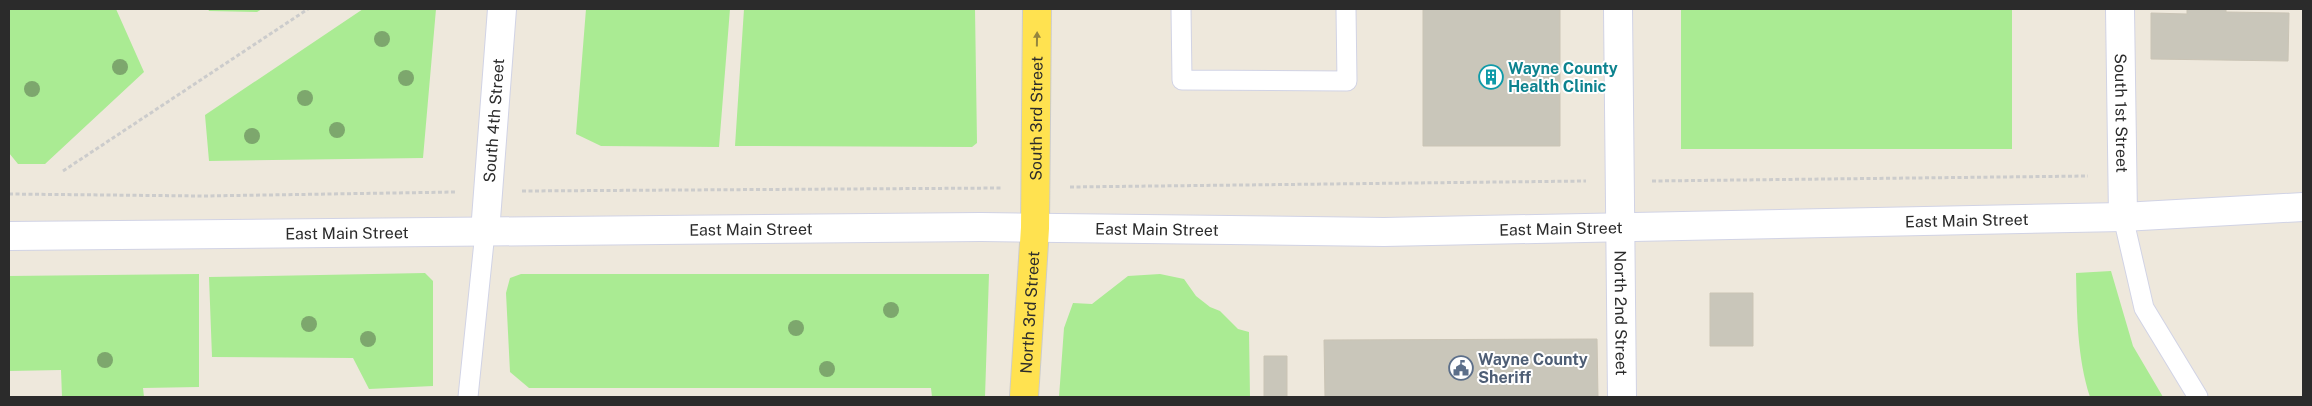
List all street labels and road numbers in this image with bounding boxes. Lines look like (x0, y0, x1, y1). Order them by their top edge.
street label: South 1st Street (2111, 53, 2132, 173)
street label: South 3rd Street (1026, 56, 1046, 181)
street label: South 4th Street (479, 57, 508, 183)
street label: East Main Street (1905, 209, 2029, 231)
street label: East Main Street (1499, 218, 1623, 239)
street label: East Main Street (689, 219, 813, 239)
street label: East Main Street (1095, 219, 1219, 239)
street label: East Main Street (285, 223, 409, 243)
street label: North 3rd Street (1016, 250, 1043, 374)
street label: North 2nd Street (1611, 250, 1631, 376)

